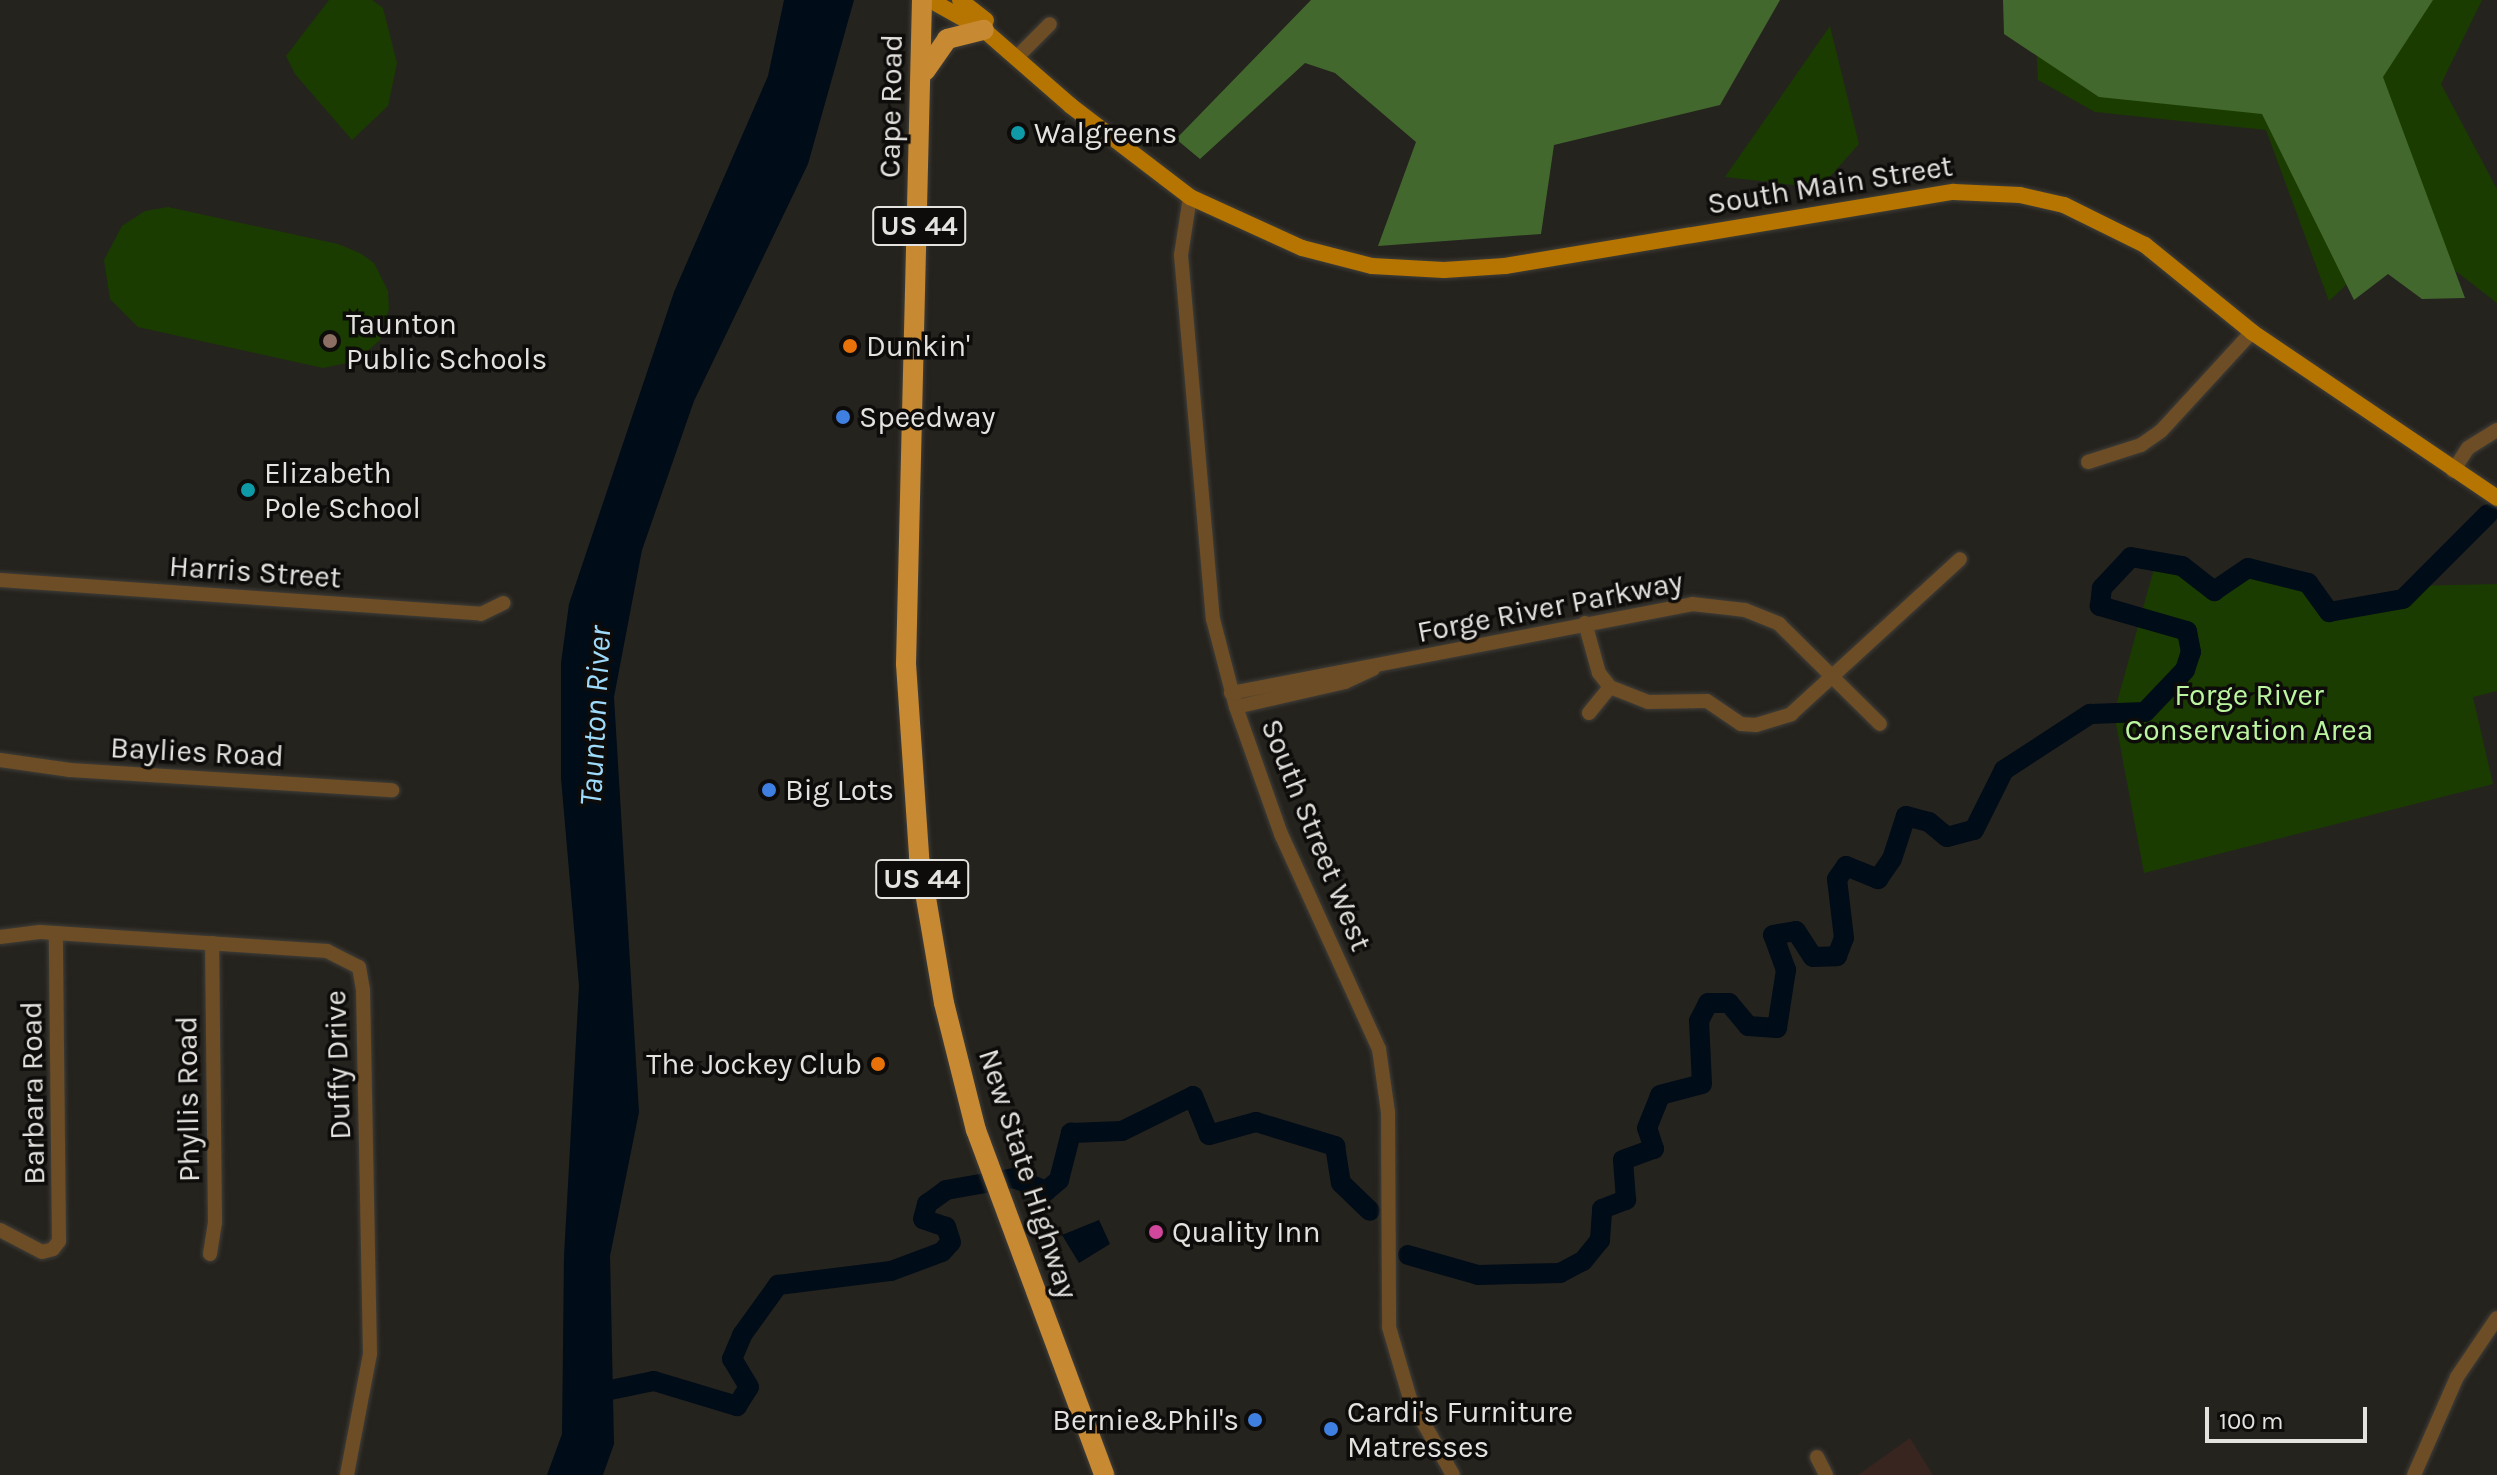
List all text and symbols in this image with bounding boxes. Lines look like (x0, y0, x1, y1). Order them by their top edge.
street label: Cape Road (872, 34, 910, 178)
place label: Walgreens (1034, 115, 1177, 151)
marker: Walgreens (1009, 124, 1027, 142)
street label: South Main Street (1705, 148, 1955, 222)
road number: US 44 (871, 202, 967, 250)
place label: Taunton Public Schools (346, 306, 547, 376)
place label: Dunkin' (866, 328, 970, 364)
marker: Taunton Public Schools (321, 332, 339, 350)
marker: Dunkin' (841, 337, 859, 355)
place label: Speedway (859, 399, 995, 435)
marker: Speedway (834, 408, 852, 426)
place label: Elizabeth Pole School (264, 455, 421, 526)
marker: Elizabeth Pole School (239, 481, 257, 499)
street label: Harris Street (168, 548, 342, 596)
street label: Forge River Parkway (1414, 564, 1686, 650)
water label: Taunton River (572, 625, 620, 807)
park label: Forge River Conservation Area (2125, 677, 2373, 748)
street label: South Street West (1253, 714, 1379, 956)
street label: Baylies Road (109, 729, 285, 775)
place label: Big Lots (785, 772, 894, 808)
marker: Big Lots (760, 781, 778, 799)
road number: US 44 (874, 855, 970, 903)
street label: Duffy Drive (317, 990, 359, 1140)
street label: Barbara Road (13, 1001, 53, 1185)
street label: Phyllis Road (169, 1016, 207, 1182)
street label: New State Highway (971, 1044, 1085, 1304)
place label: The Jockey Club (646, 1046, 862, 1082)
marker: The Jockey Club (869, 1055, 887, 1073)
place label: Quality Inn (1172, 1214, 1321, 1250)
marker: Quality Inn (1147, 1223, 1165, 1241)
scale bar (2209, 1391, 2371, 1441)
place label: Cardi's Furniture Matresses (1347, 1394, 1573, 1464)
place label: Bernie&Phil's (1052, 1402, 1239, 1438)
text: 100 m (2219, 1407, 2284, 1435)
marker: Bernie&Phil's (1246, 1411, 1264, 1429)
marker: Cardi's Furniture Matresses (1322, 1420, 1340, 1438)

